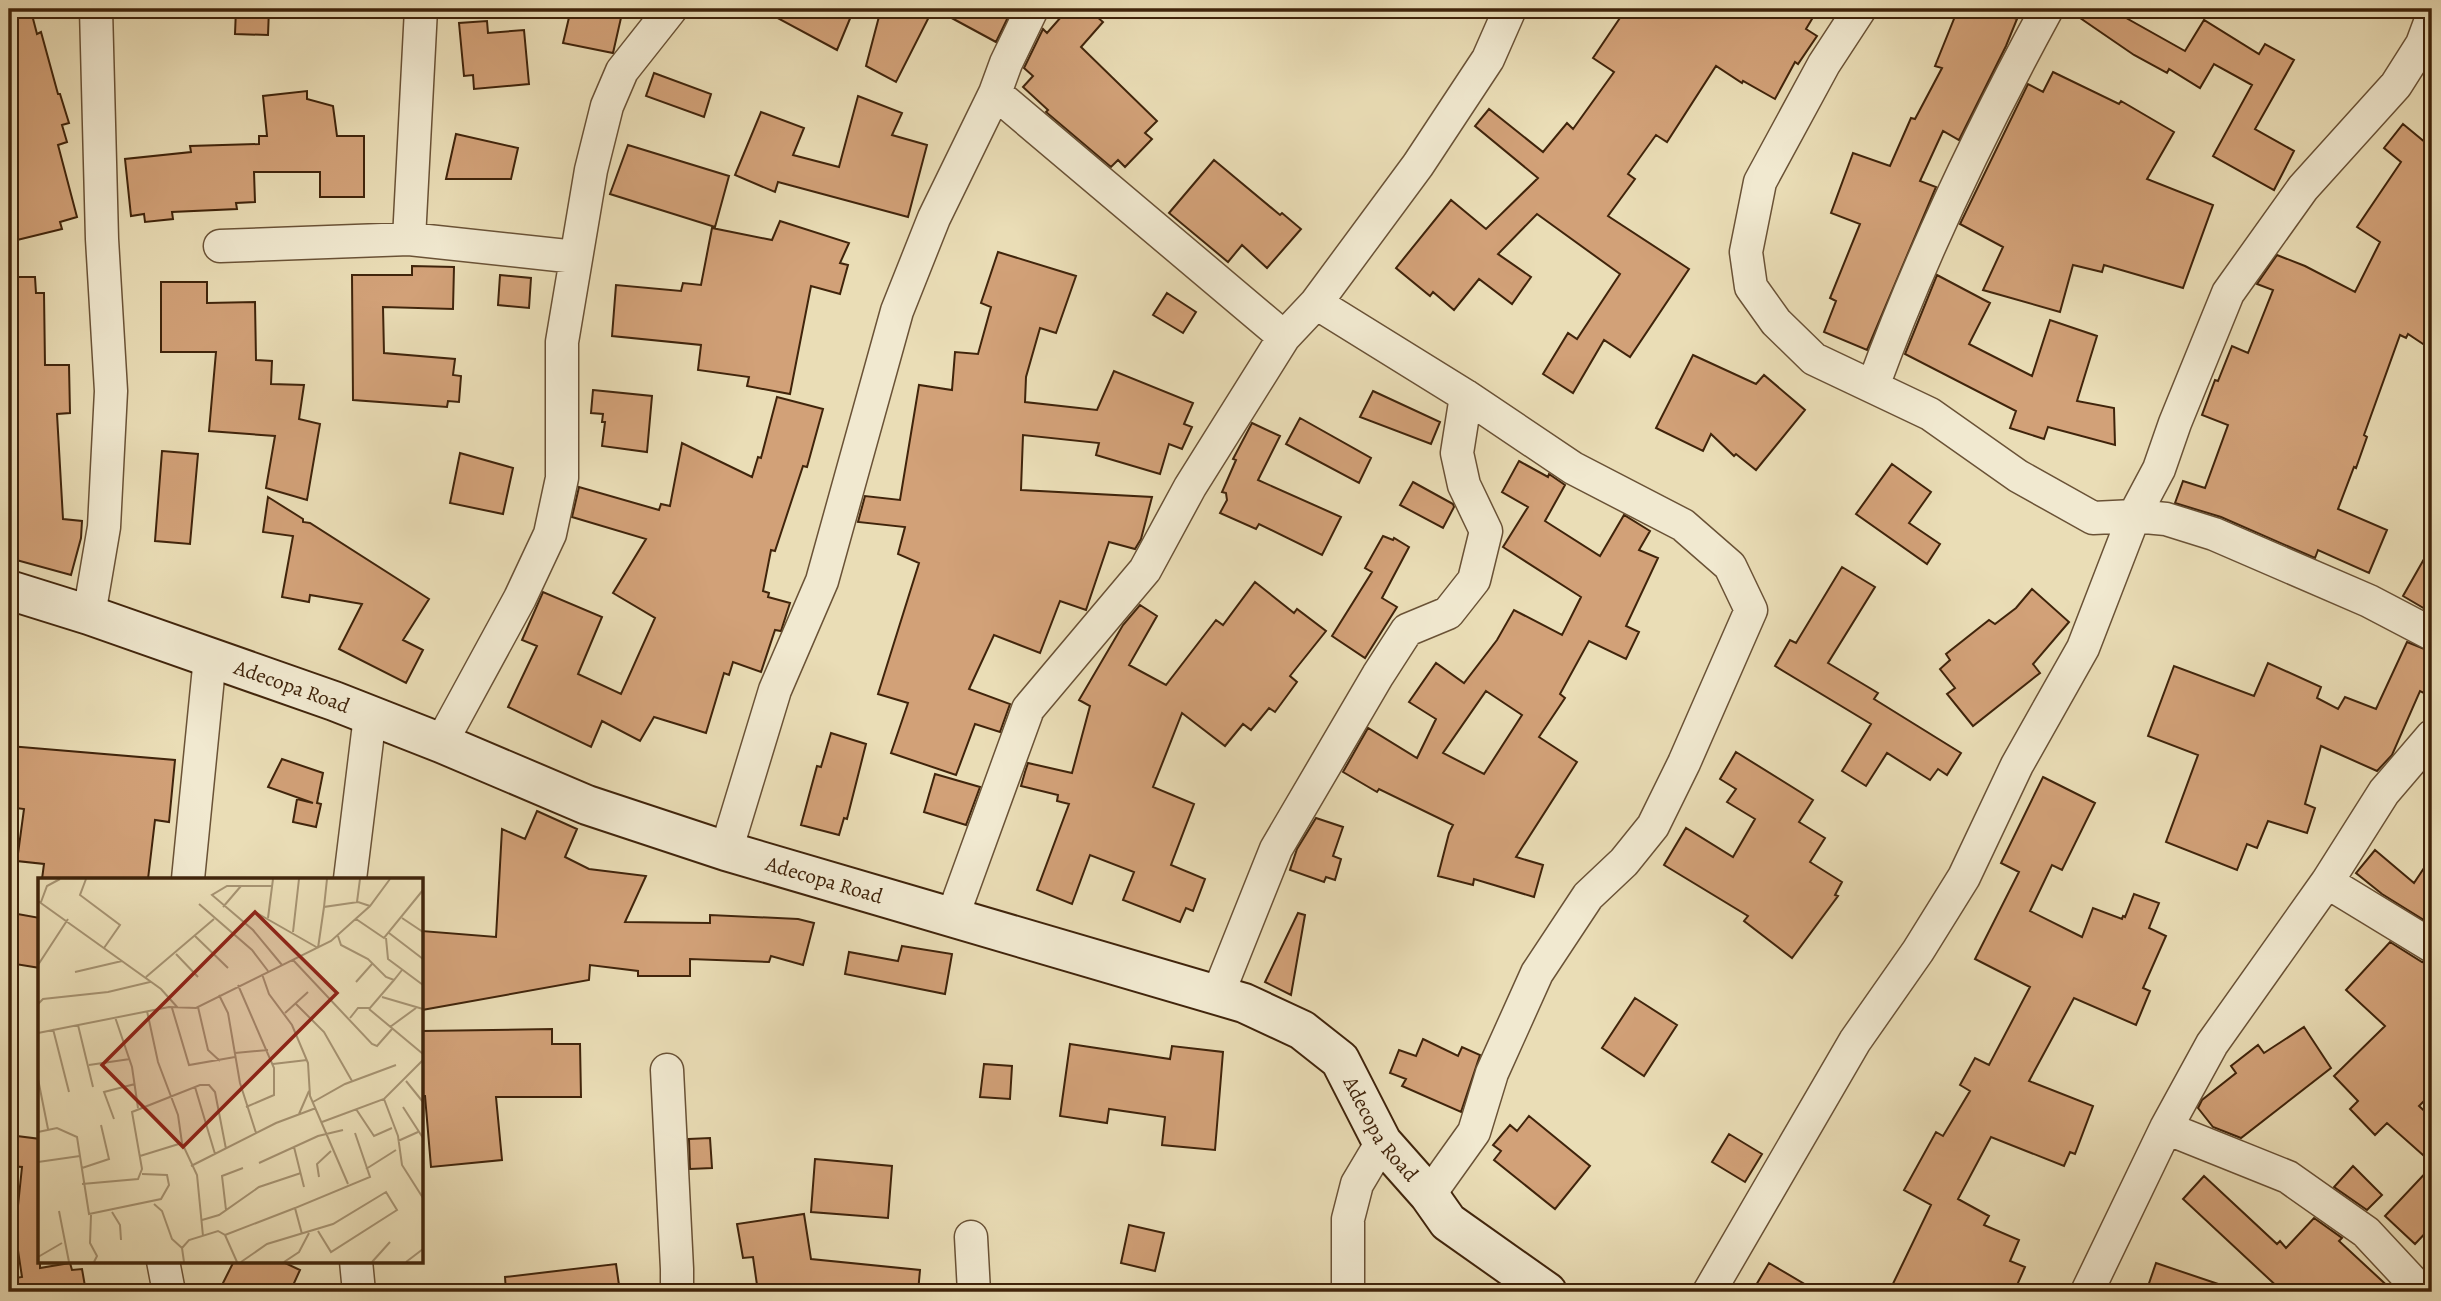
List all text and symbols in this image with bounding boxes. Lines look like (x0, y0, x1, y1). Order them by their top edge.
street label: Adecopa Road (230, 653, 354, 720)
street label: Adecopa Road (762, 849, 887, 910)
inset map (38, 878, 424, 1262)
street label: Adecopa Road (1336, 1071, 1425, 1188)

